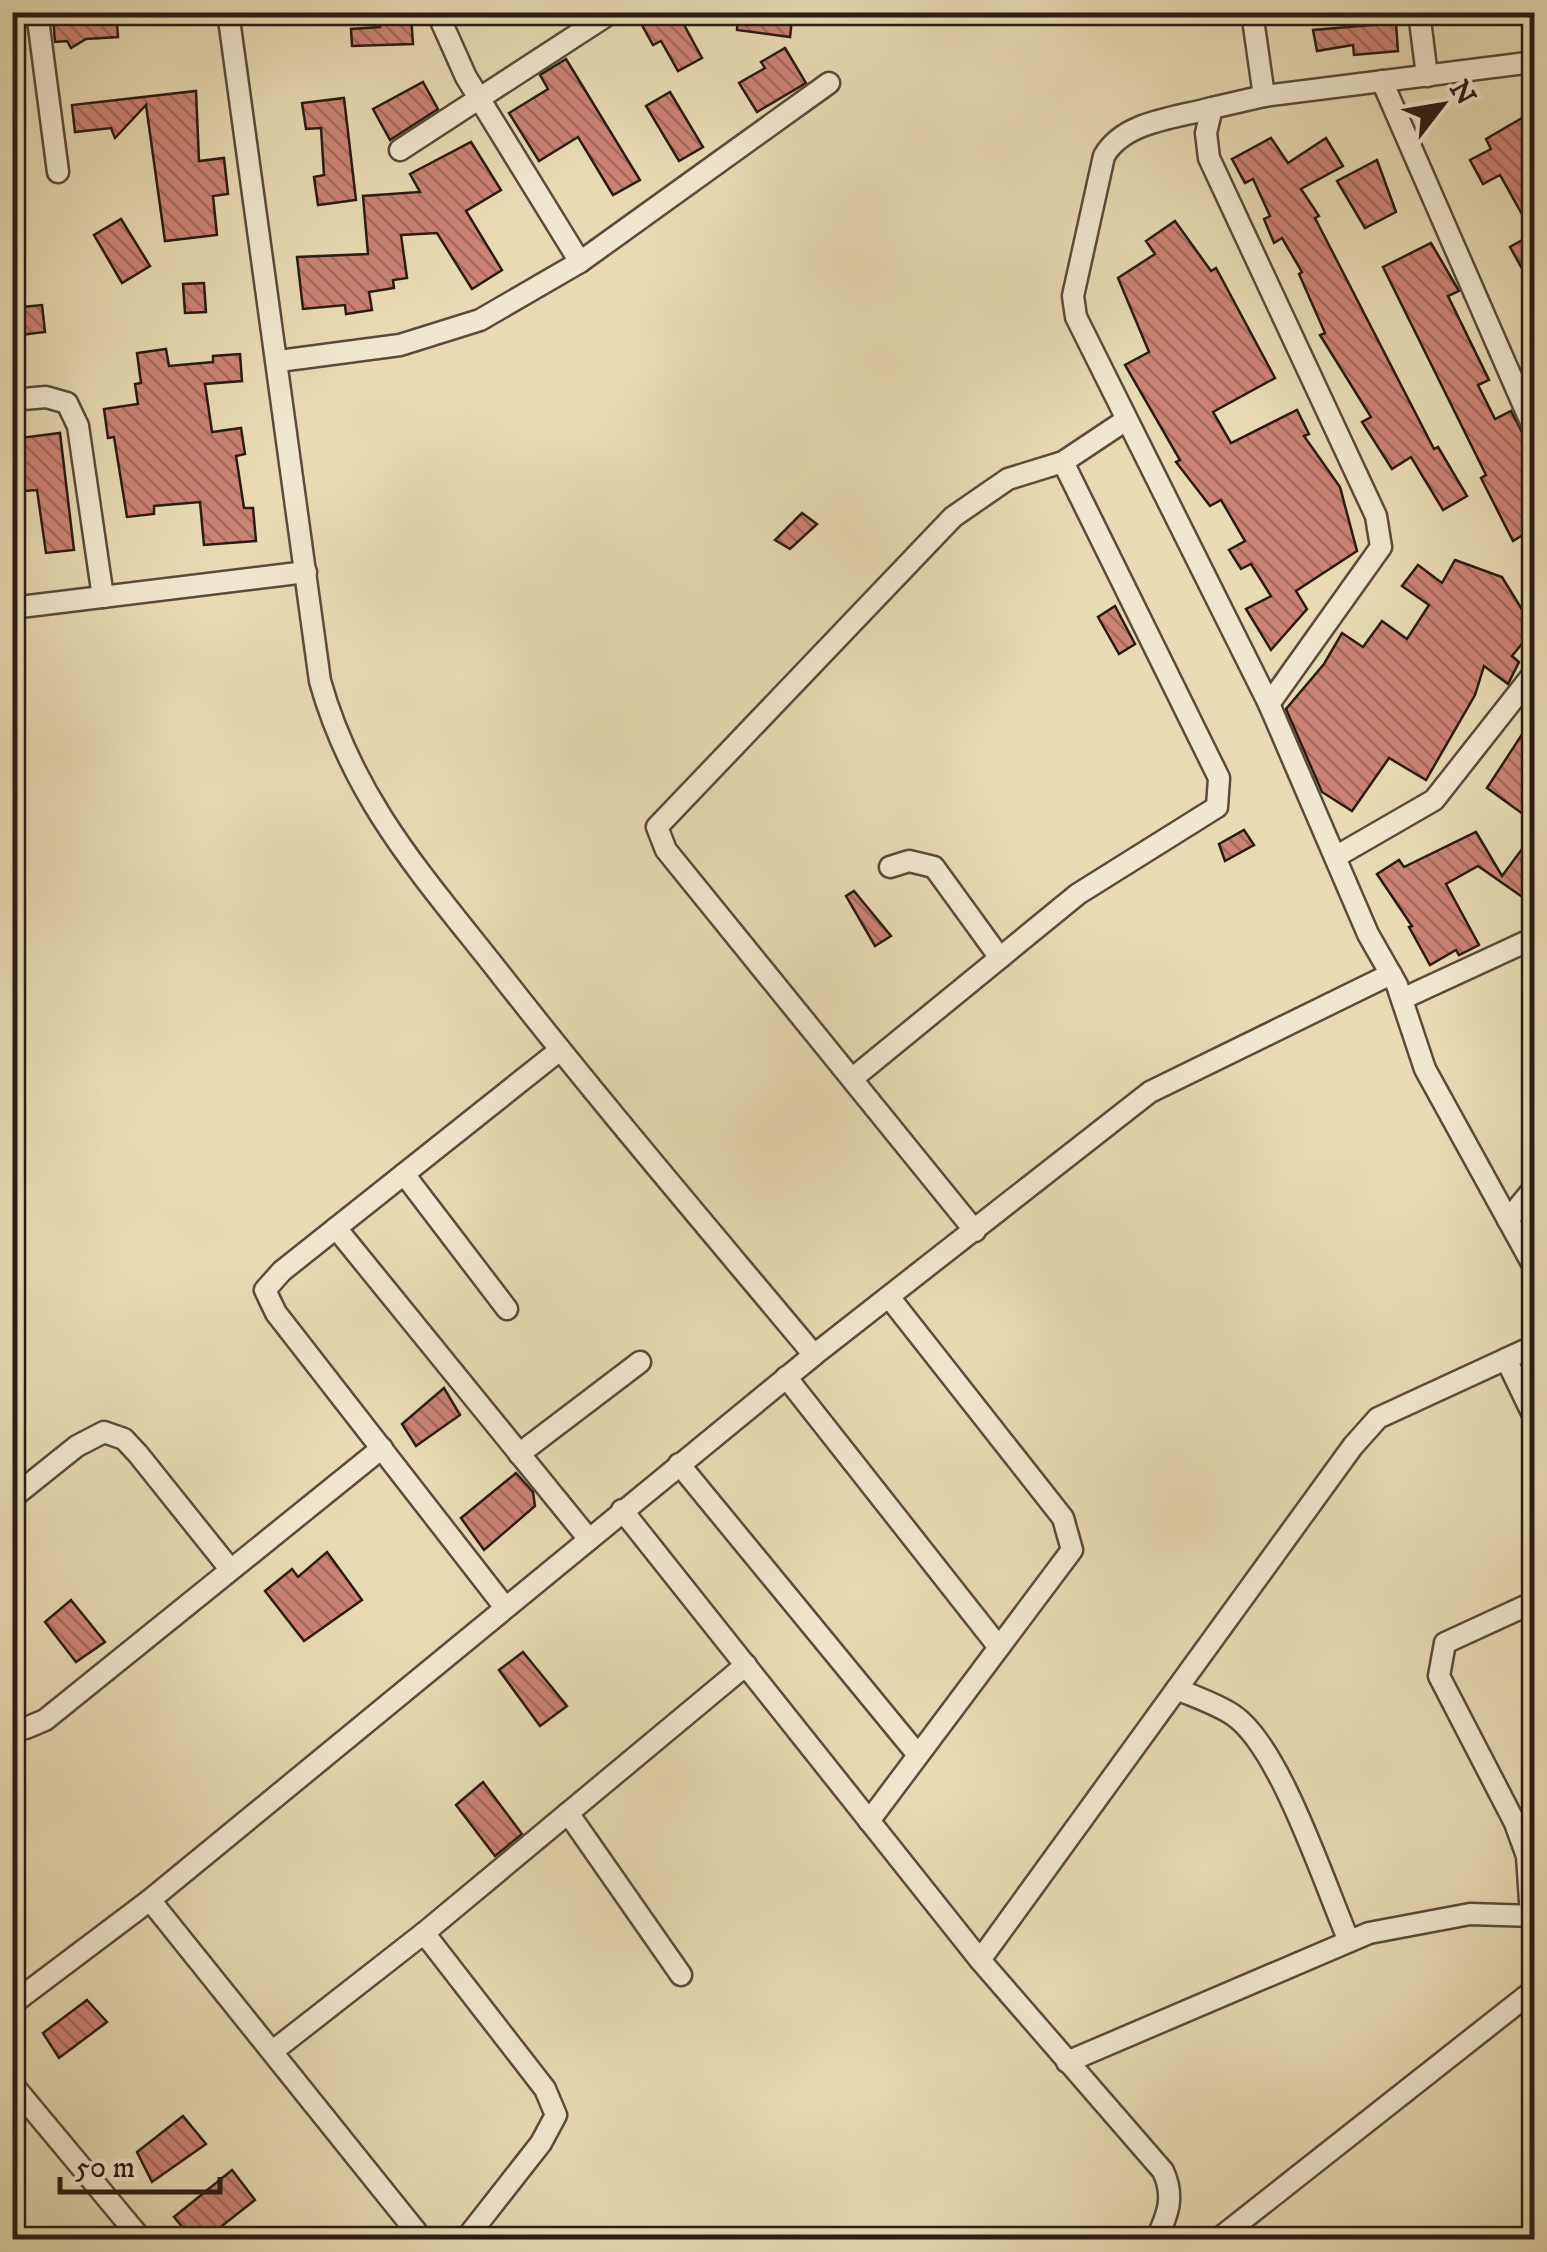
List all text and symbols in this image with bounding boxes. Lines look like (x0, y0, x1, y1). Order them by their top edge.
north arrow (1392, 55, 1492, 155)
text: N (1441, 74, 1483, 112)
scale bar (60, 2132, 220, 2194)
text: 50 m (75, 2150, 135, 2187)

